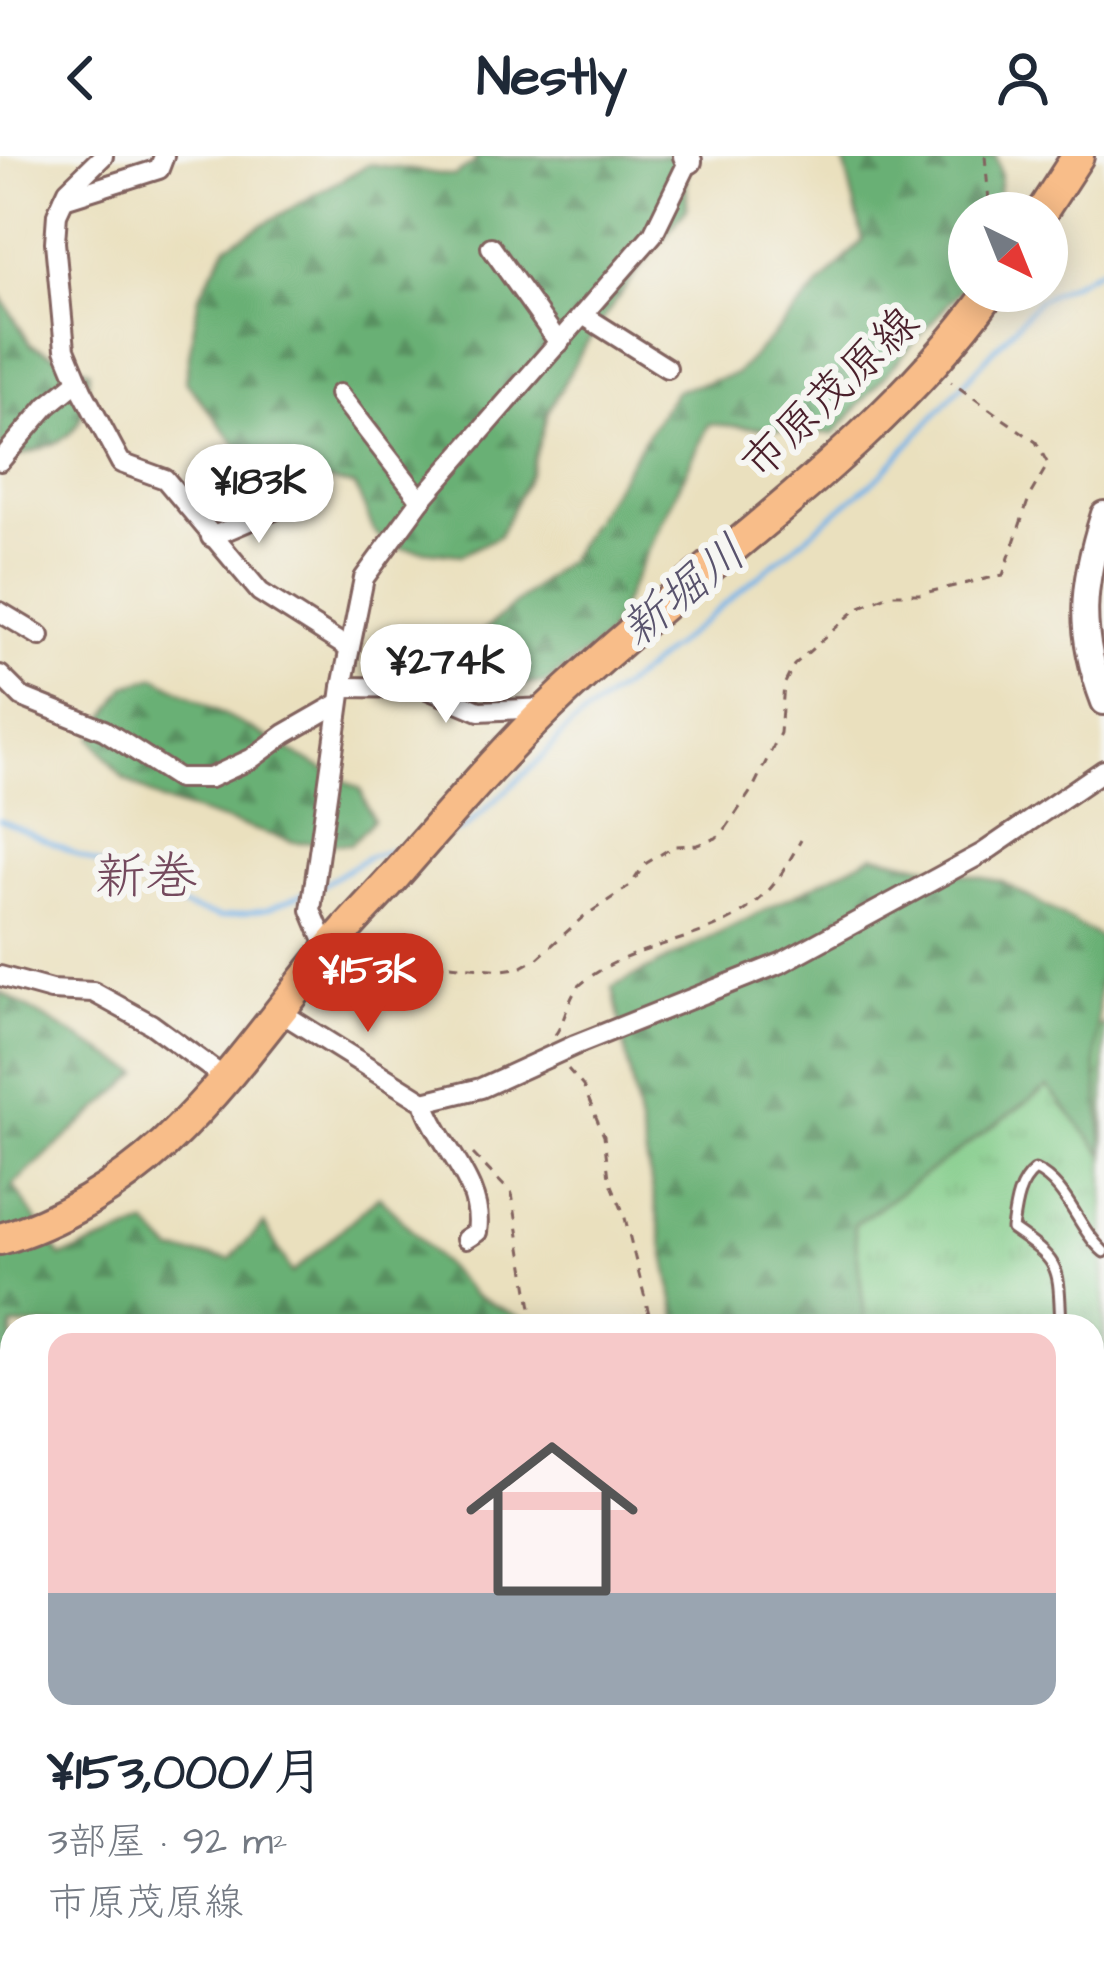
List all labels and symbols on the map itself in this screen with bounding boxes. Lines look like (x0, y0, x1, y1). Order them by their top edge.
north arrow (948, 192, 1068, 312)
street label: 市原茂原線 (729, 294, 933, 494)
pin: ¥183K (175, 444, 343, 546)
water label: 新堀川 (607, 521, 761, 663)
pin: ¥274K (362, 624, 530, 726)
district label: 新巻 (95, 843, 197, 914)
pin: ¥153K (284, 933, 452, 1035)

